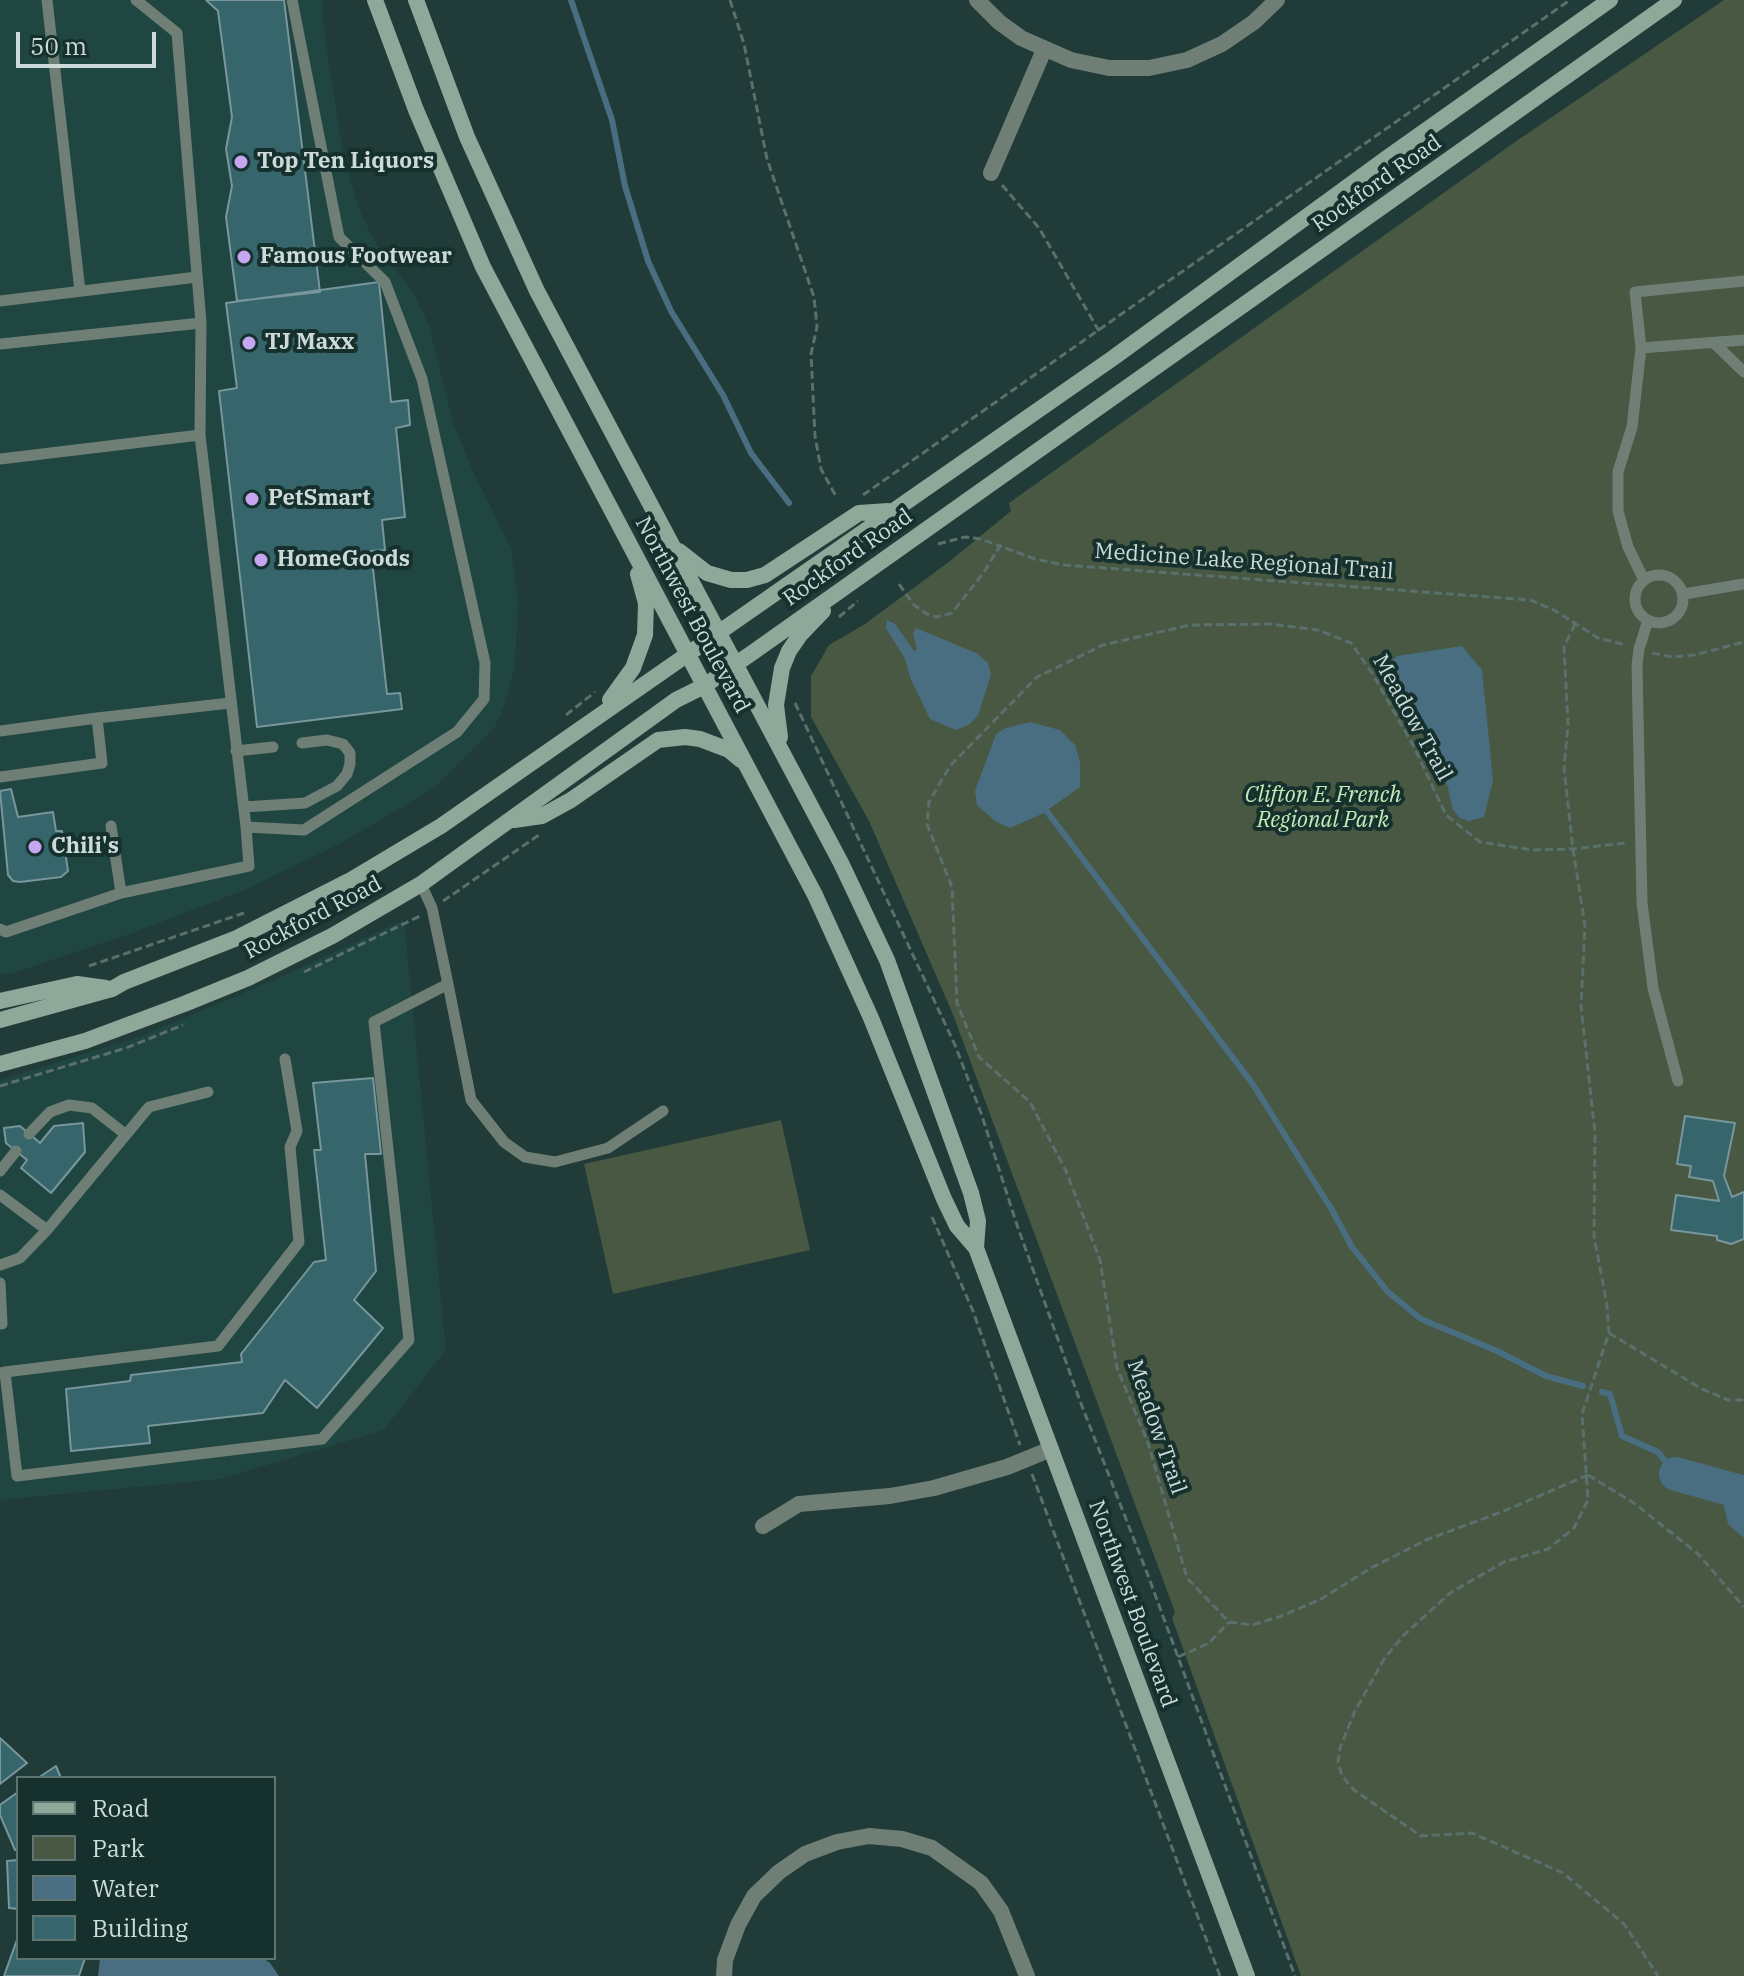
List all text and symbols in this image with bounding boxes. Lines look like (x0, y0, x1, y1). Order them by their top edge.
scale bar (20, 16, 160, 66)
text: 50 m (30, 30, 87, 62)
street label: Rockford Road (1307, 130, 1447, 238)
place label: Top Ten Liquors (257, 149, 434, 175)
marker: Top Ten Liquors (232, 153, 250, 171)
place label: Famous Footwear (260, 244, 452, 270)
marker: Famous Footwear (235, 248, 253, 266)
place label: TJ Maxx (265, 330, 354, 356)
marker: TJ Maxx (240, 334, 258, 352)
place label: PetSmart (268, 486, 370, 512)
marker: PetSmart (243, 490, 261, 508)
street label: Rockford Road (778, 504, 918, 612)
street label: Northwest Boulevard (629, 512, 755, 718)
street label: Medicine Lake Regional Trail (1094, 538, 1394, 586)
place label: HomeGoods (277, 547, 410, 573)
marker: HomeGoods (252, 551, 270, 569)
street label: Meadow Trail (1366, 650, 1458, 786)
park label: Clifton E. French Regional Park (1245, 783, 1401, 834)
place label: Chili's (51, 834, 119, 860)
marker: Chili's (26, 838, 44, 856)
street label: Rockford Road (240, 871, 386, 965)
street label: Meadow Trail (1121, 1356, 1191, 1498)
street label: Northwest Boulevard (1082, 1497, 1182, 1711)
legend (16, 1776, 276, 1960)
text: Road (92, 1792, 149, 1824)
text: Park (92, 1832, 144, 1864)
text: Water (92, 1872, 159, 1904)
text: Building (92, 1912, 188, 1944)

